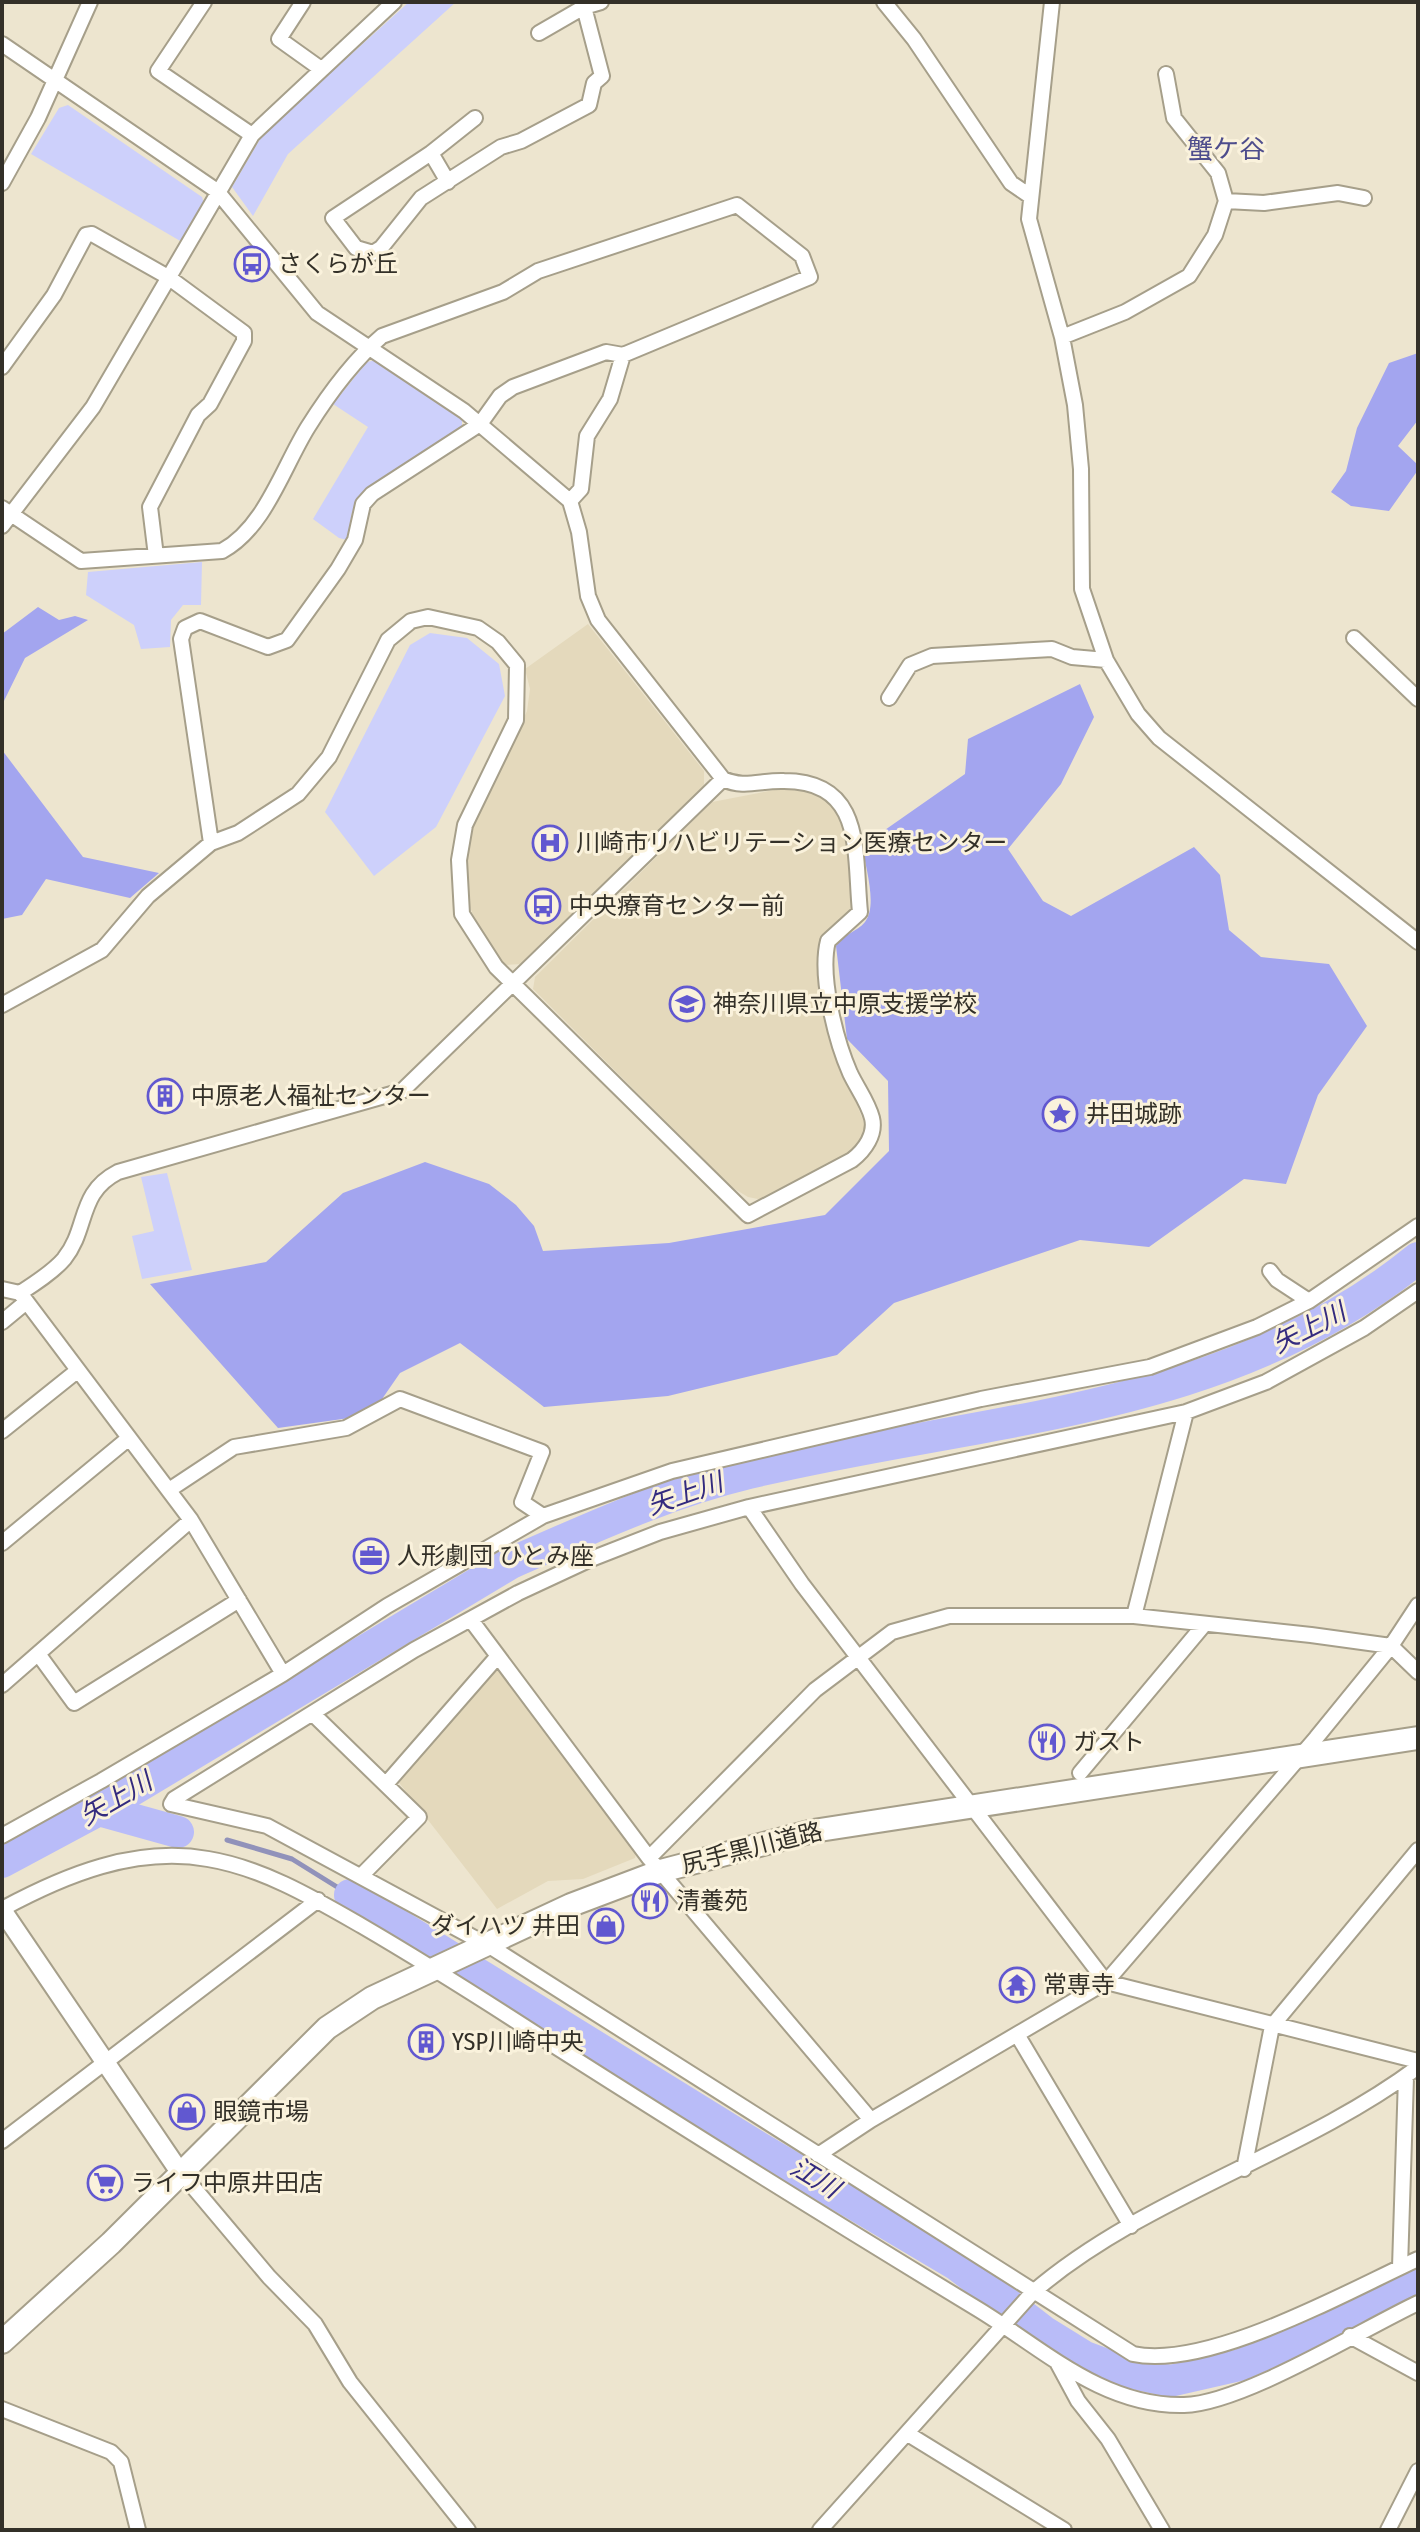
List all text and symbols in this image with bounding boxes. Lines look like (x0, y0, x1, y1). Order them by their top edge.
district label: 蟹ケ谷 (1187, 134, 1265, 165)
bus stop icon: さくらが丘 (233, 245, 271, 283)
place label: さくらが丘 (278, 250, 398, 278)
hospital icon: 川崎市リハビリテーション医療センター (531, 824, 569, 862)
place label: 川崎市リハビリテーション医療センター (576, 829, 1008, 857)
bus stop icon: 中央療育センター前 (524, 887, 562, 925)
place label: 中央療育センター前 (569, 892, 785, 920)
school or university icon: 神奈川県立中原支援学校 (668, 985, 706, 1023)
place label: 神奈川県立中原支援学校 (713, 990, 977, 1018)
building icon: 中原老人福祉センター (146, 1077, 184, 1115)
place label: 中原老人福祉センター (191, 1082, 431, 1110)
place icon: 井田城跡 (1041, 1095, 1079, 1133)
place label: 井田城跡 (1086, 1100, 1182, 1128)
water label: 矢上川 (1267, 1295, 1353, 1360)
water label: 矢上川 (643, 1466, 730, 1521)
office icon: 人形劇団 ひとみ座 (352, 1537, 390, 1575)
place label: 人形劇団 ひとみ座 (397, 1542, 594, 1570)
restaurant icon: ガスト (1028, 1723, 1066, 1761)
place label: ガスト (1073, 1728, 1145, 1756)
water label: 矢上川 (74, 1765, 160, 1832)
street label: 尻手黒川道路 (679, 1817, 825, 1879)
restaurant icon: 清養苑 (631, 1882, 669, 1920)
place label: 清養苑 (676, 1887, 748, 1915)
shop icon: ダイハツ 井田 (587, 1907, 625, 1945)
place label: ダイハツ 井田 (431, 1912, 580, 1940)
temple icon: 常専寺 (998, 1966, 1036, 2004)
place label: 常専寺 (1043, 1971, 1115, 1999)
building icon: YSP川崎中央 (407, 2023, 445, 2061)
place label: YSP川崎中央 (452, 2028, 584, 2056)
shop icon: 眼鏡市場 (168, 2093, 206, 2131)
place label: 眼鏡市場 (213, 2098, 309, 2126)
water label: 江川 (785, 2151, 848, 2206)
supermarket icon: ライフ中原井田店 (86, 2164, 124, 2202)
place label: ライフ中原井田店 (131, 2169, 323, 2197)

